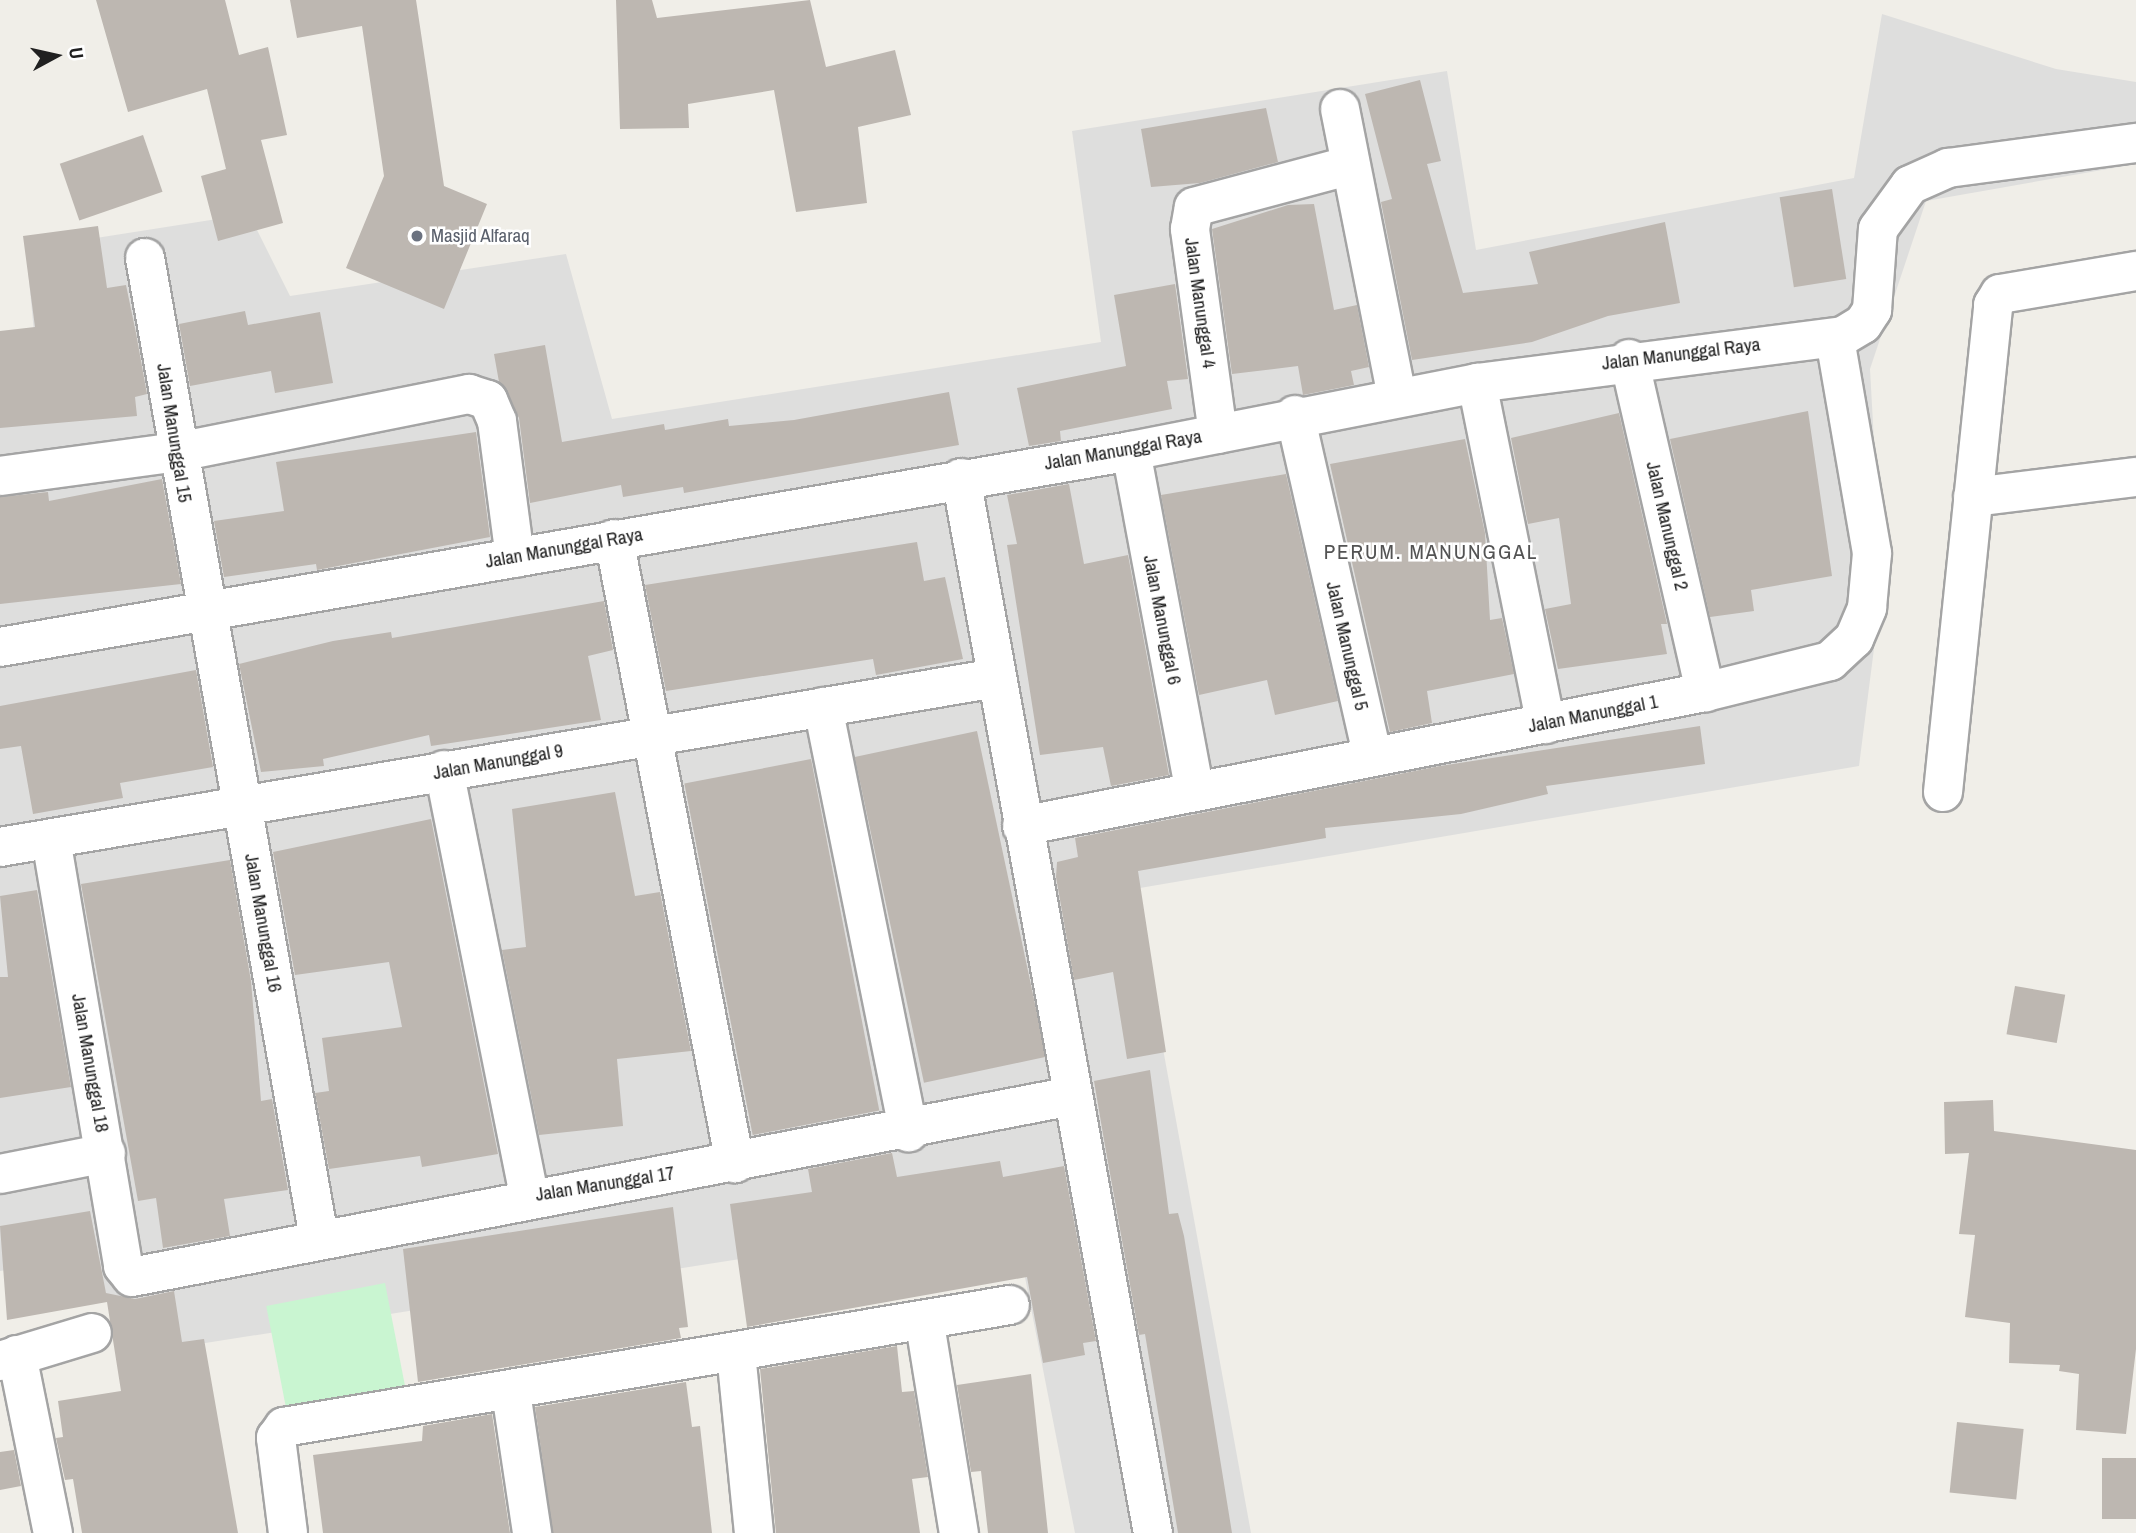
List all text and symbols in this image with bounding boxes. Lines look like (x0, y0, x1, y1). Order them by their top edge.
north arrow (21, 21, 91, 91)
text: U (63, 46, 90, 60)
place label: Masjid Alfaraq (431, 225, 531, 247)
marker: Masjid Alfaraq (409, 228, 425, 244)
street label: Jalan Manunggal 4 (1180, 236, 1220, 370)
street label: Jalan Manunggal Raya (1601, 333, 1761, 375)
street label: Jalan Manunggal 15 (152, 362, 196, 504)
street label: Jalan Manunggal Raya (1043, 425, 1203, 475)
street label: Jalan Manunggal 2 (1641, 459, 1693, 593)
street label: Jalan Manunggal Raya (484, 523, 644, 573)
district label: PERUM. MANUNGGAL (1326, 539, 1536, 565)
street label: Jalan Manunggal 6 (1138, 553, 1186, 687)
street label: Jalan Manunggal 5 (1321, 579, 1373, 713)
street label: Jalan Manunggal 1 (1526, 690, 1660, 738)
street label: Jalan Manunggal 9 (431, 739, 565, 785)
street label: Jalan Manunggal 16 (240, 852, 286, 994)
street label: Jalan Manunggal 18 (67, 992, 113, 1134)
street label: Jalan Manunggal 17 (534, 1162, 676, 1206)

